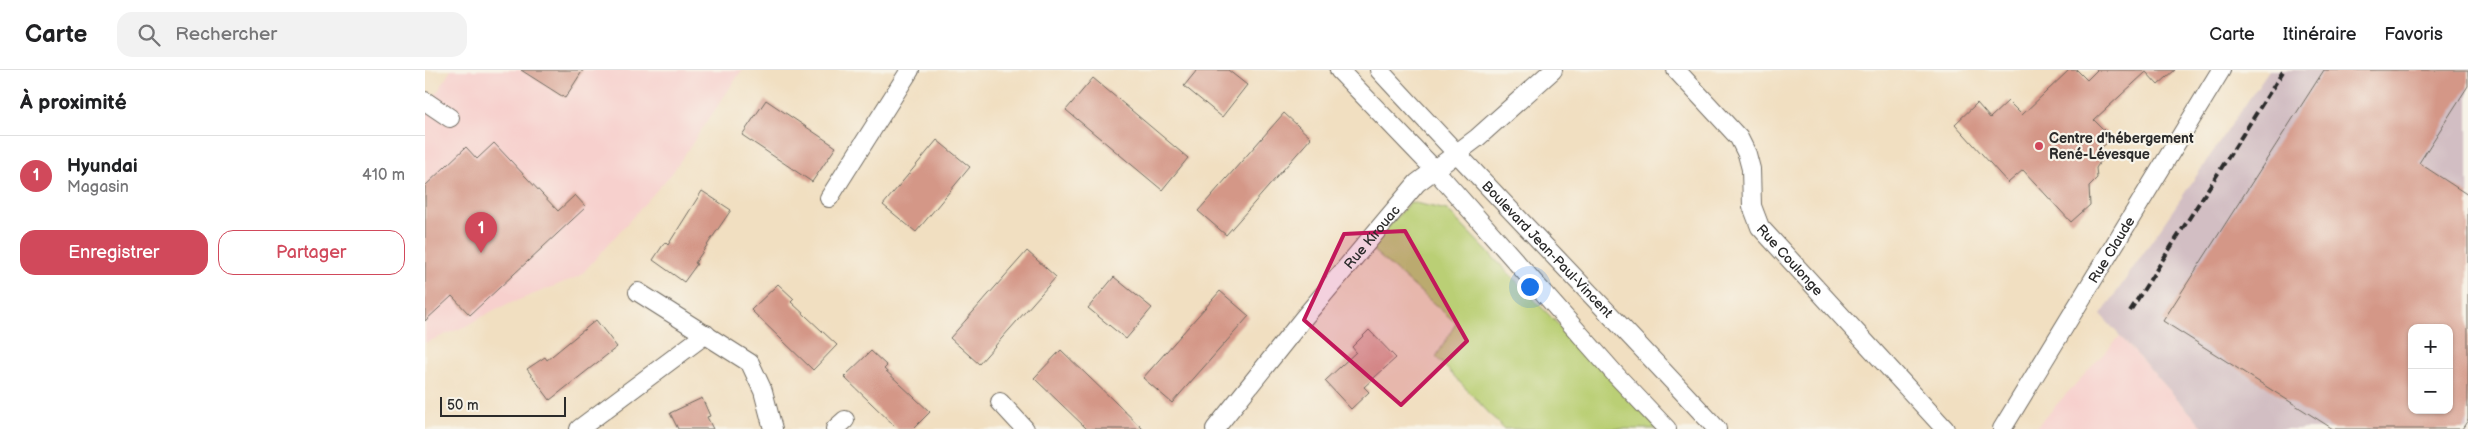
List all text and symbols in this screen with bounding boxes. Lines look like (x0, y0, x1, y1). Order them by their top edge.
search box (117, 12, 467, 57)
text: Carte (25, 20, 87, 49)
icon: search (135, 21, 163, 49)
text: Rechercher (175, 23, 277, 46)
text: Carte (2209, 24, 2255, 45)
text: Itinéraire (2283, 24, 2356, 45)
text: Favoris (2384, 24, 2443, 45)
text: À proximité (20, 90, 127, 115)
place label: Centre d'hébergement René-Lévesque (2049, 130, 2194, 163)
marker: Centre d'hébergement René-Lévesque (2033, 140, 2045, 152)
text: Hyundai (67, 155, 138, 178)
text: 1 (33, 166, 39, 185)
text: 410 m (362, 166, 405, 185)
street label: Boulevard Jean-Paul-Vincent (1479, 177, 1617, 322)
text: Magasin (67, 178, 129, 197)
street label: Rue Kirouac (1340, 202, 1403, 272)
pin: 1 (465, 212, 497, 253)
street label: Rue Claude (2085, 213, 2138, 286)
street label: Rue Coulonge (1753, 221, 1827, 299)
button: Enregistrer (20, 230, 208, 275)
button: Partager (218, 230, 405, 275)
your location (1517, 274, 1543, 300)
map controls (2408, 324, 2453, 414)
button: + (2408, 324, 2453, 369)
button: − (2408, 369, 2453, 414)
scale bar (440, 394, 566, 417)
text: 50 m (447, 397, 479, 414)

